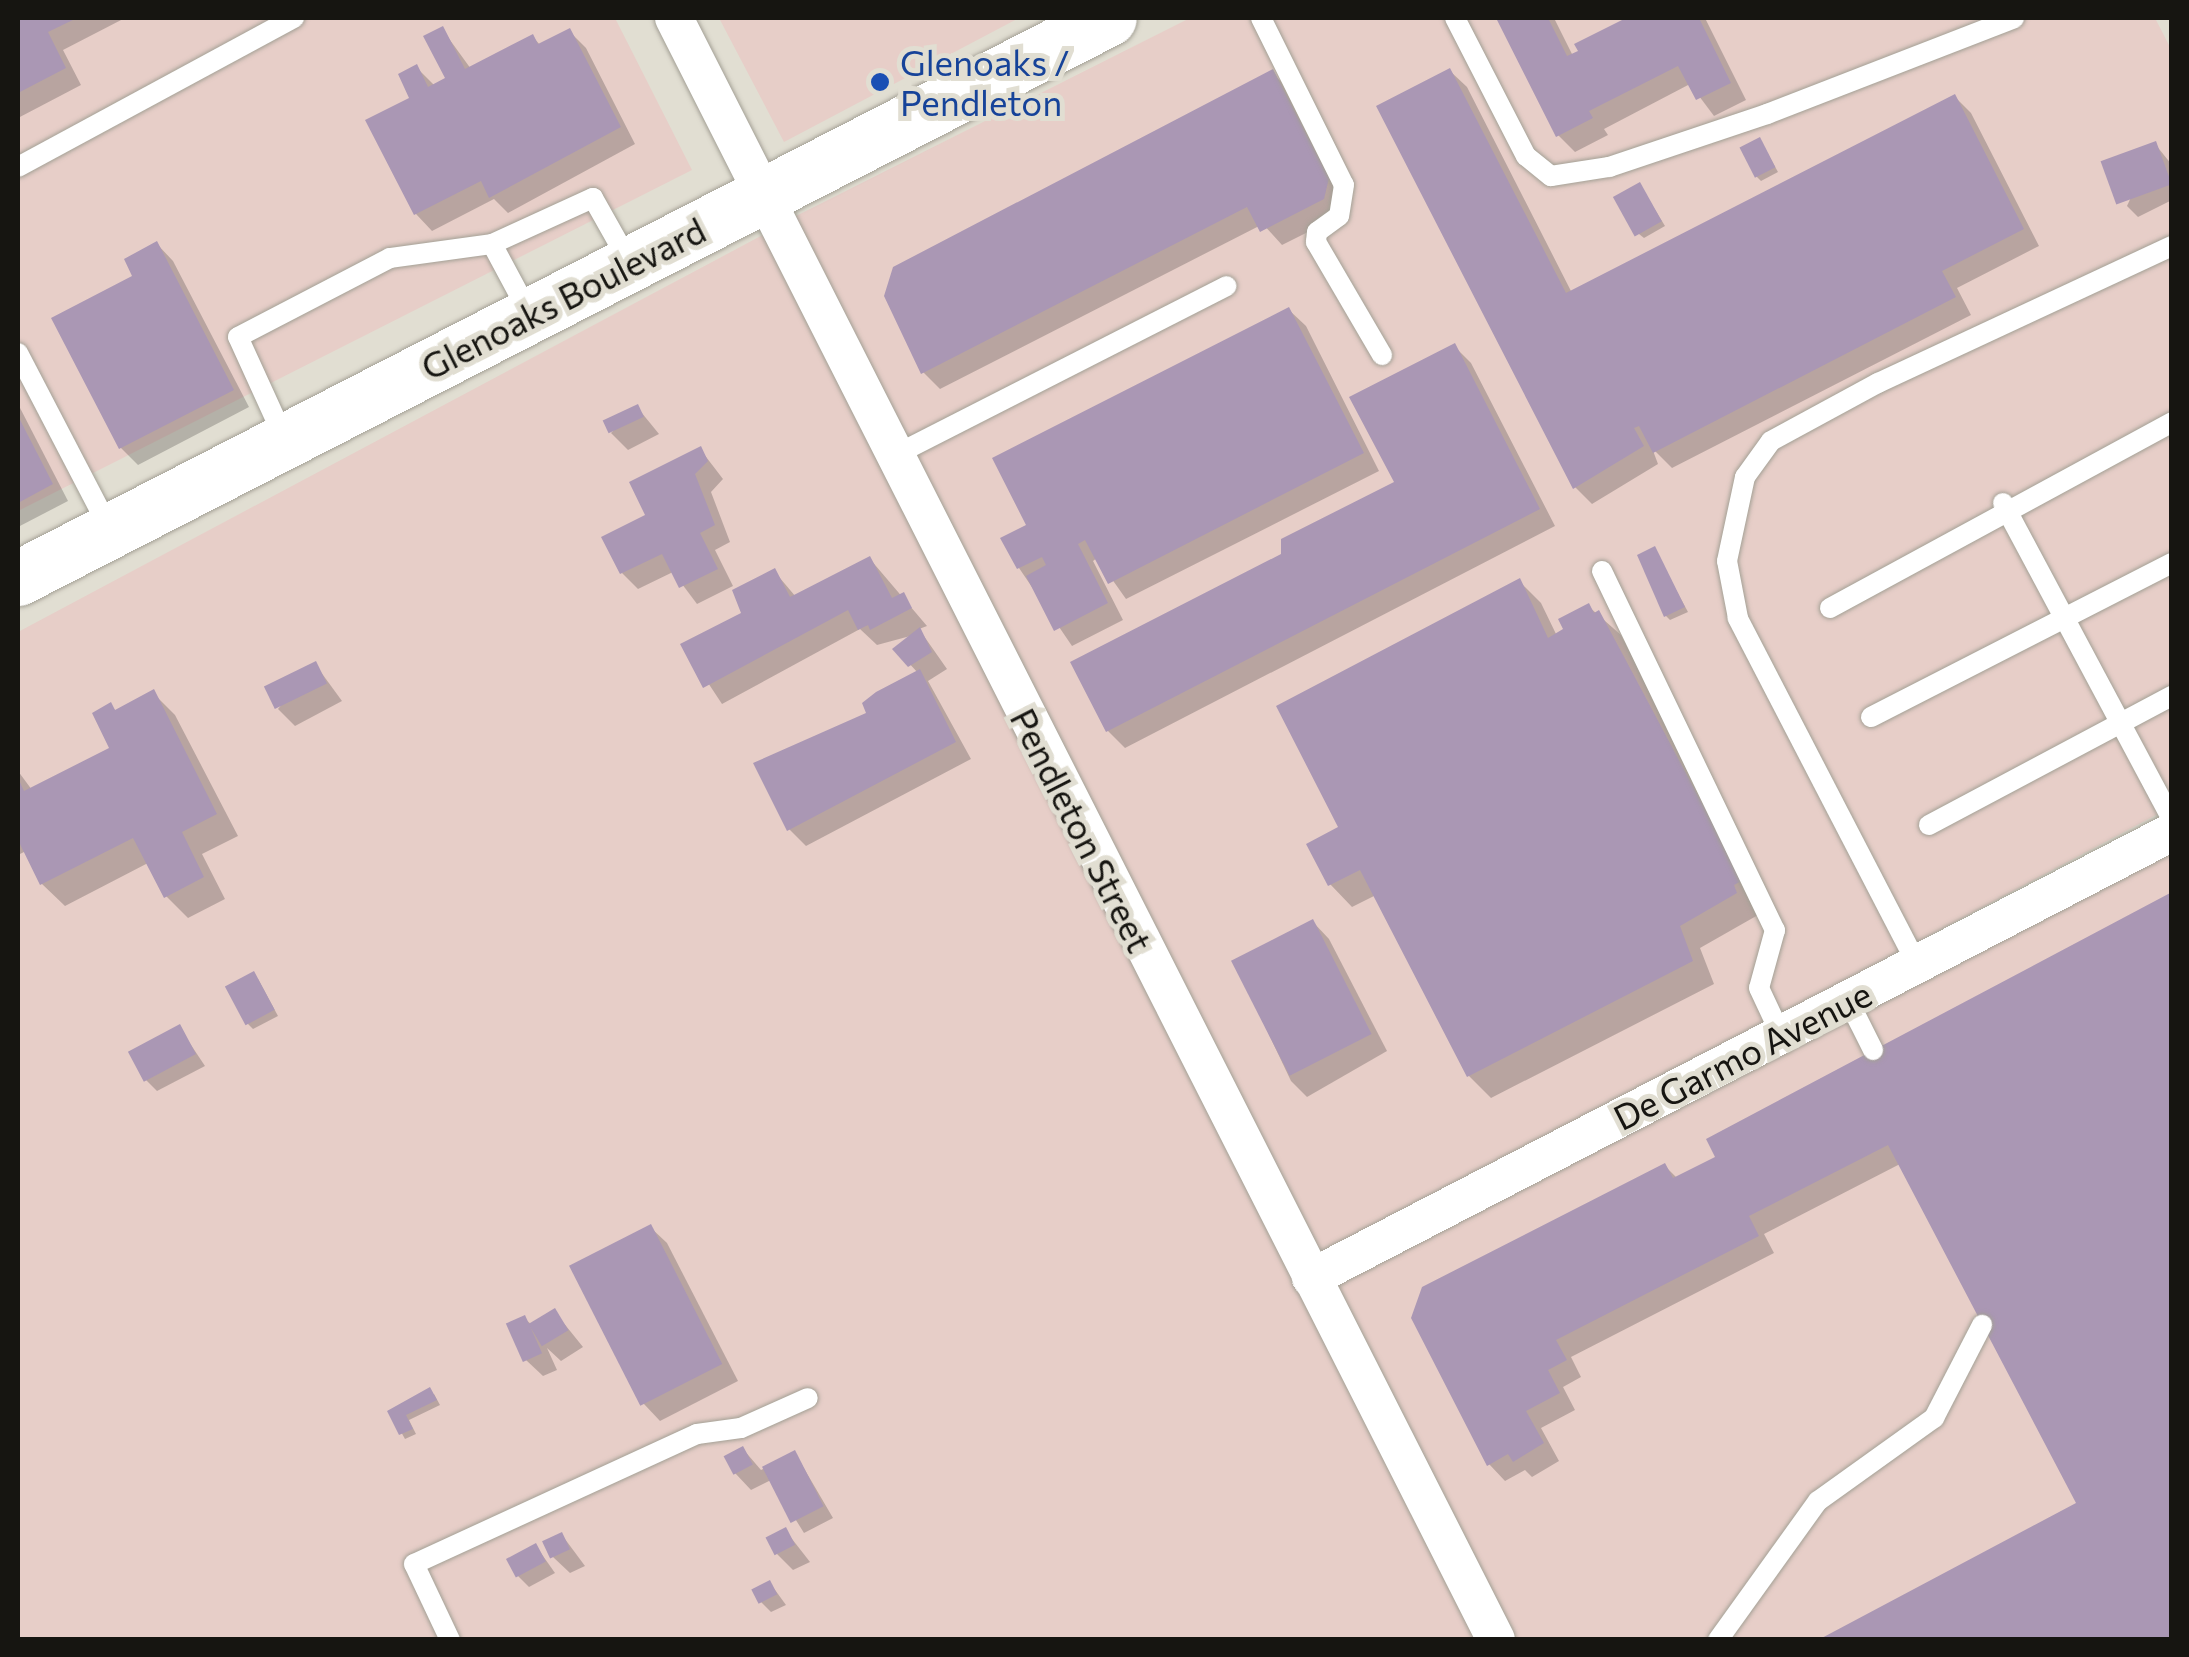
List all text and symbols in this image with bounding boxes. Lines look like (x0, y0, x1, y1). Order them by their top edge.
place label: Glenoaks / Pendleton (900, 41, 1069, 123)
marker: Glenoaks / Pendleton (869, 71, 891, 93)
street label: Glenoaks Boulevard (414, 208, 712, 388)
street label: Pendleton Street (1002, 701, 1162, 959)
street label: De Garmo Avenue (1606, 972, 1878, 1138)

